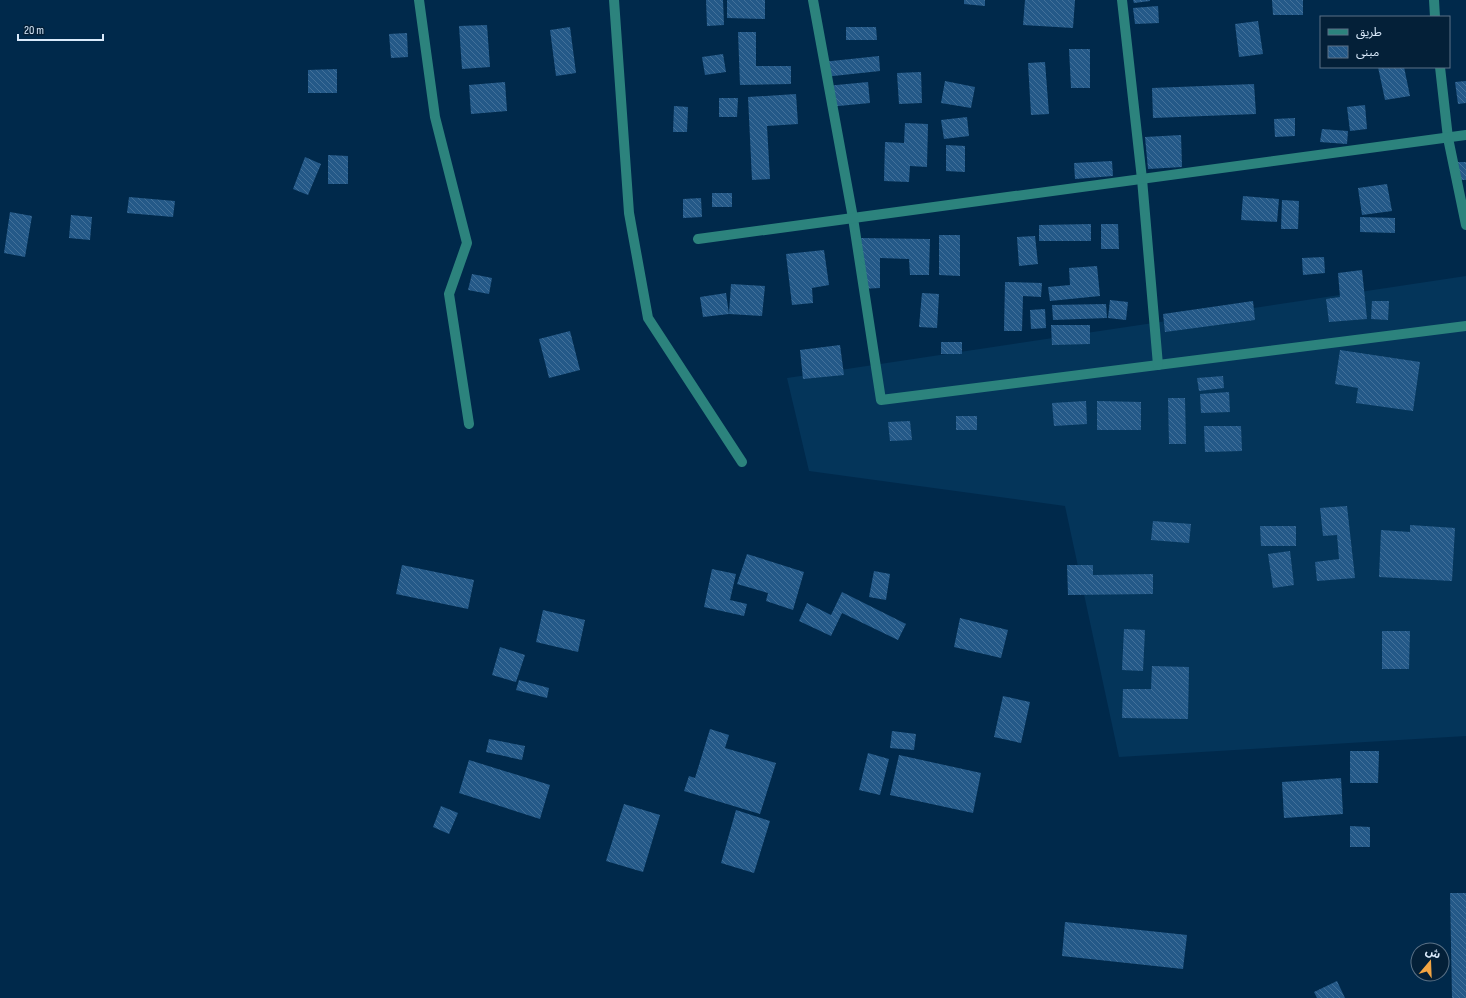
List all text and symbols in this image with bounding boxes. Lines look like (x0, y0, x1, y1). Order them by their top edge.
scale bar (18, 16, 103, 42)
legend (1320, 16, 1450, 68)
text: 20 m (24, 23, 44, 38)
text: طريق (1356, 25, 1382, 40)
text: مبنى (1356, 45, 1379, 60)
north arrow (1410, 942, 1450, 982)
text: ش (1424, 944, 1442, 962)

